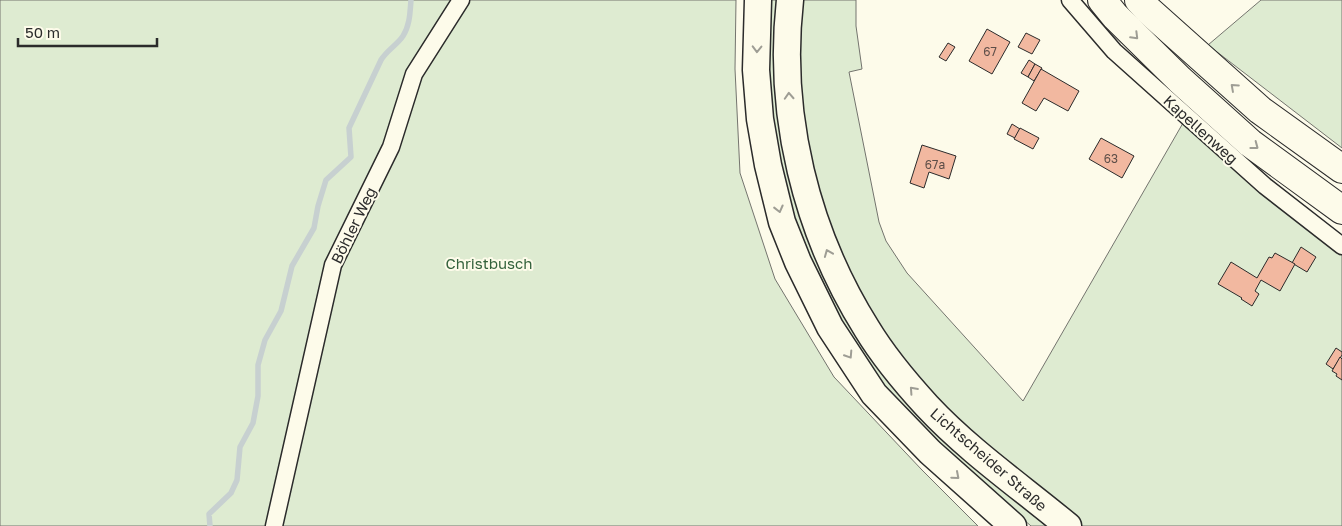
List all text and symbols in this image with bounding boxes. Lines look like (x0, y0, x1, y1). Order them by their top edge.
scale bar (18, 15, 156, 47)
text: 50 m (25, 23, 60, 41)
one-way arrow (1130, 30, 1139, 39)
house number: 67 (983, 44, 997, 59)
one-way arrow (752, 45, 762, 53)
one-way arrow (1230, 84, 1239, 93)
street label: Kapellenweg (1160, 91, 1242, 167)
one-way arrow (783, 92, 794, 100)
one-way arrow (1249, 140, 1259, 149)
house number: 63 (1104, 151, 1118, 166)
house number: 67a (925, 157, 945, 172)
street label: Böhler Weg (327, 184, 379, 266)
one-way arrow (773, 205, 784, 213)
one-way arrow (824, 250, 834, 258)
park label: Christbusch (446, 254, 532, 272)
one-way arrow (842, 350, 852, 359)
one-way arrow (910, 387, 919, 396)
street label: Lichtscheider Straße (927, 404, 1051, 515)
one-way arrow (951, 470, 960, 479)

